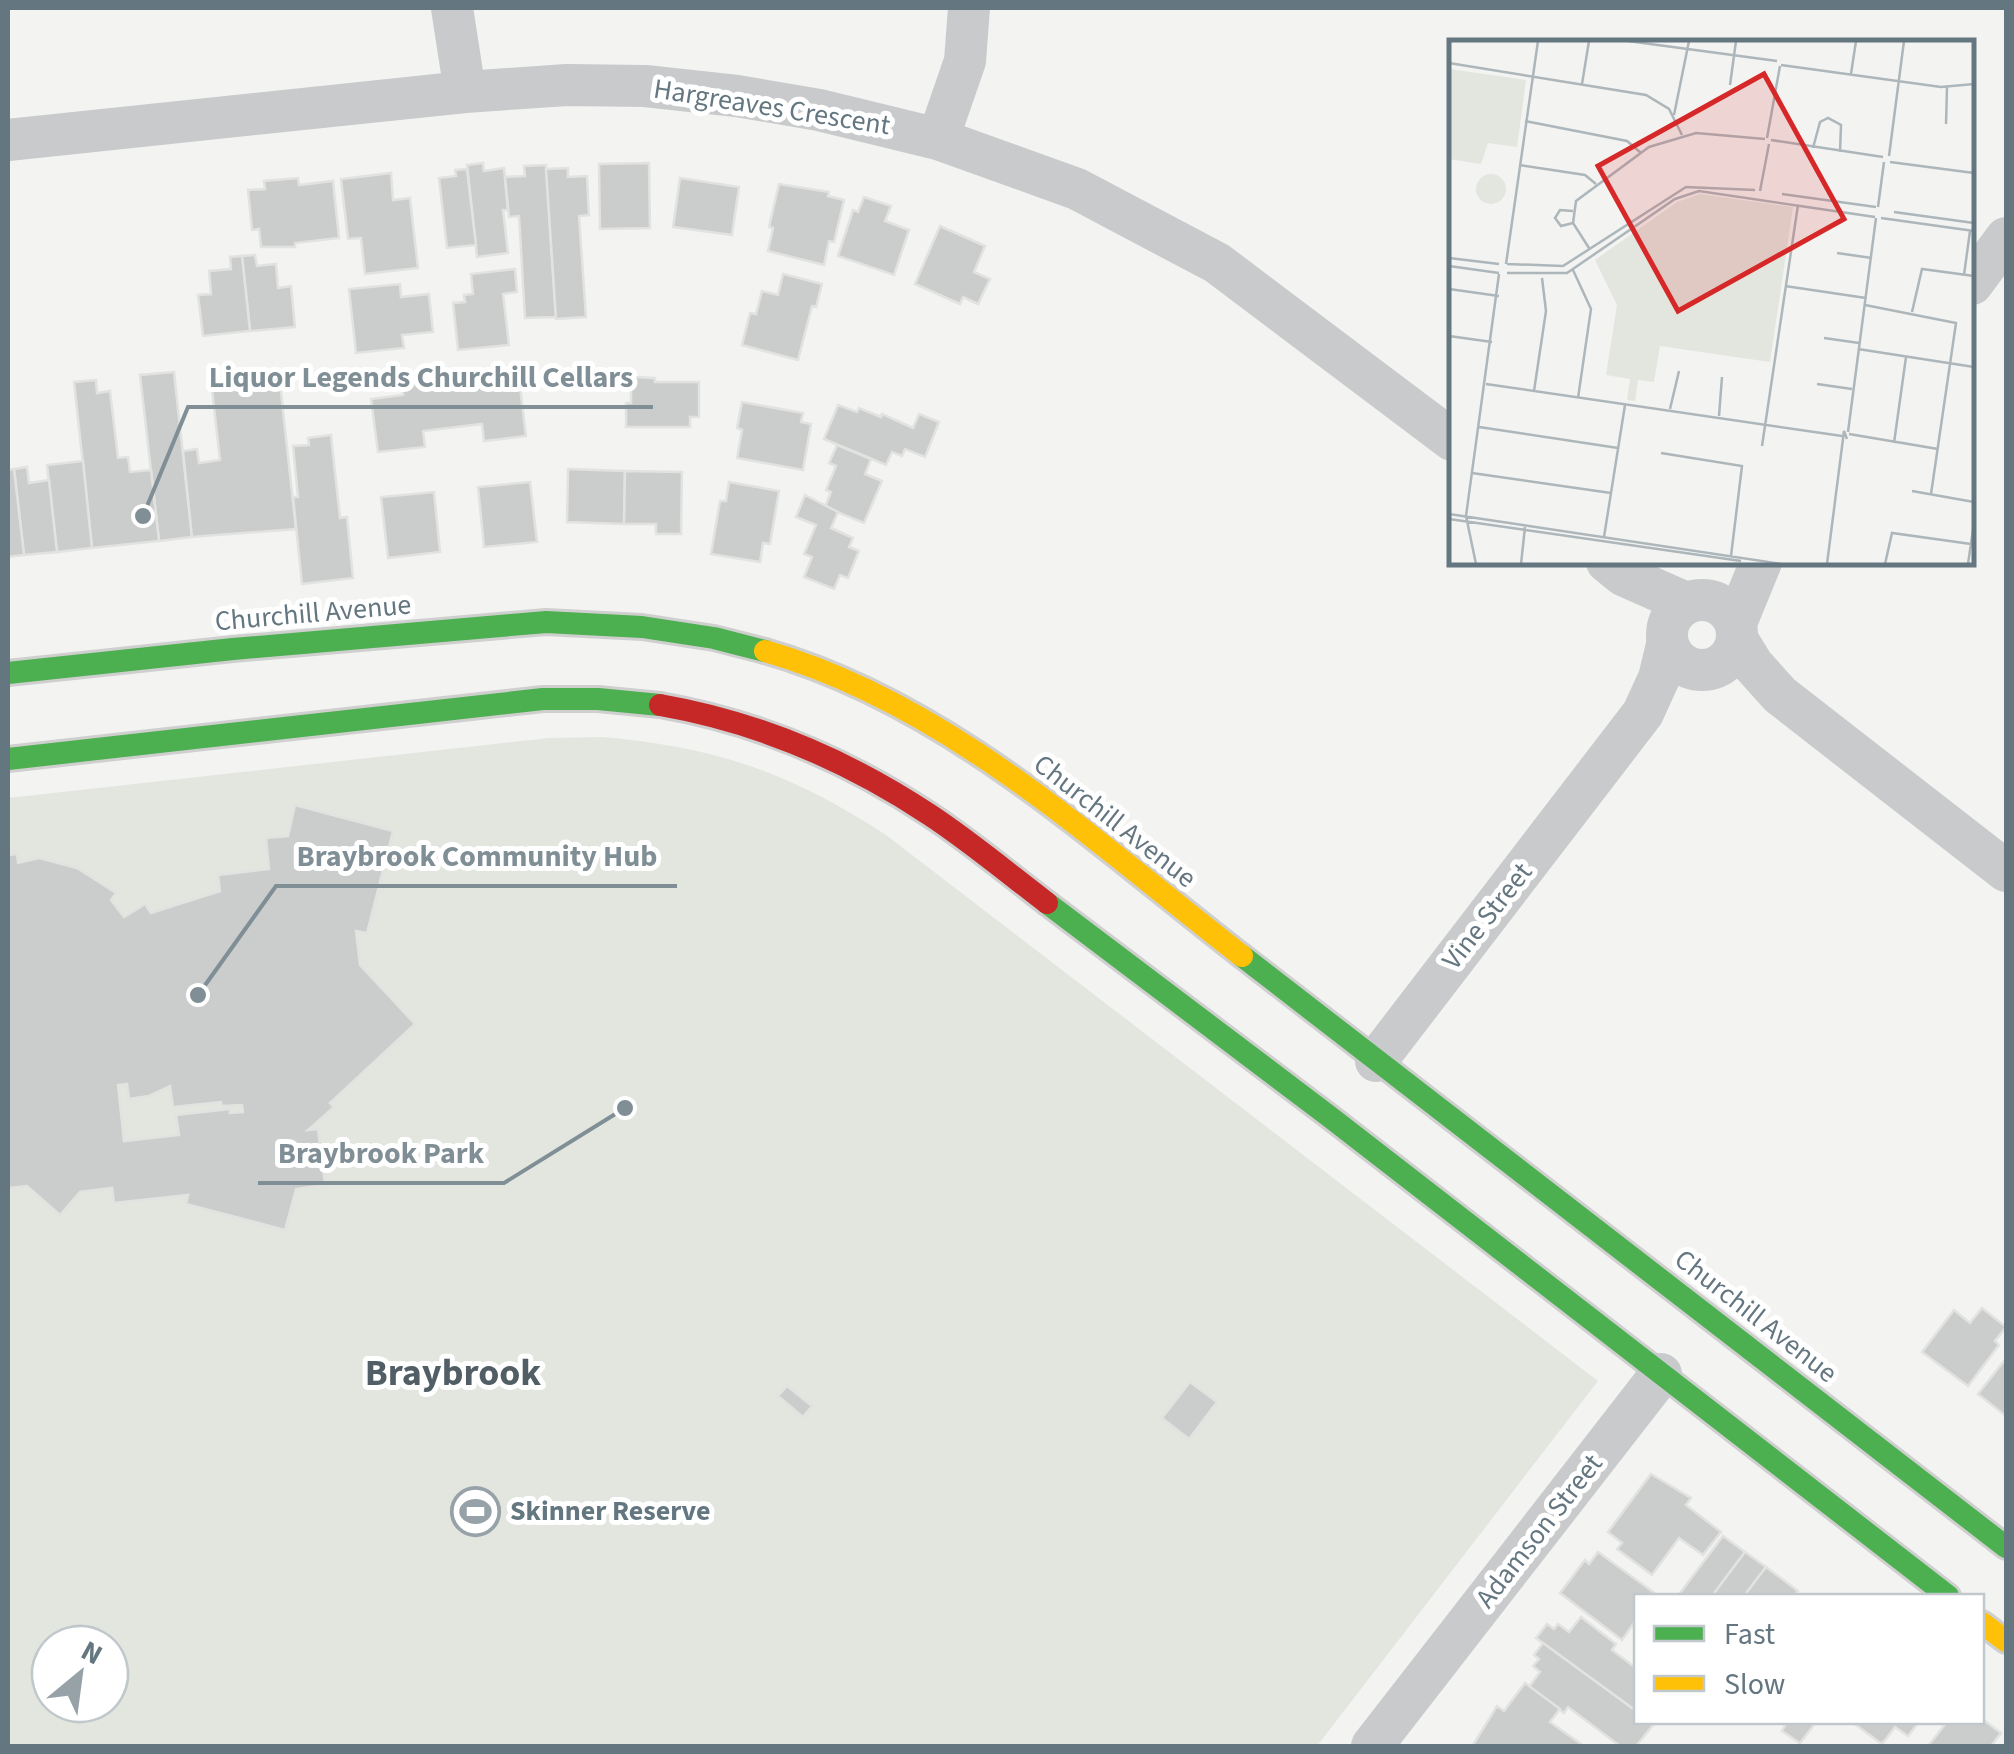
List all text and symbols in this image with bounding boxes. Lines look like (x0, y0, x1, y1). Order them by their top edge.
inset map (1449, 40, 1974, 565)
street label: Hargreaves Crescent (651, 69, 894, 146)
callout: Liquor Legends Churchill Cellars (188, 347, 653, 407)
text: Liquor Legends Churchill Cellars (209, 356, 633, 399)
street label: Churchill Avenue (213, 584, 413, 642)
street label: Churchill Avenue (1025, 745, 1205, 897)
callout: Braybrook Community Hub (276, 826, 677, 886)
text: Braybrook Community Hub (297, 835, 657, 878)
street label: Vine Street (1432, 854, 1542, 978)
callout: Braybrook Park (258, 1123, 504, 1183)
text: Braybrook Park (278, 1132, 485, 1175)
street label: Churchill Avenue (1666, 1240, 1846, 1392)
district label: Braybrook (365, 1346, 541, 1400)
street label: Adamson Street (1466, 1445, 1612, 1617)
sports icon: Skinner Reserve (449, 1485, 501, 1537)
place label: Skinner Reserve (510, 1491, 710, 1531)
legend (1634, 1594, 1984, 1724)
text: Fast (1724, 1613, 1775, 1656)
north arrow (30, 1624, 130, 1724)
text: N (74, 1631, 109, 1675)
text: Slow (1724, 1663, 1785, 1706)

